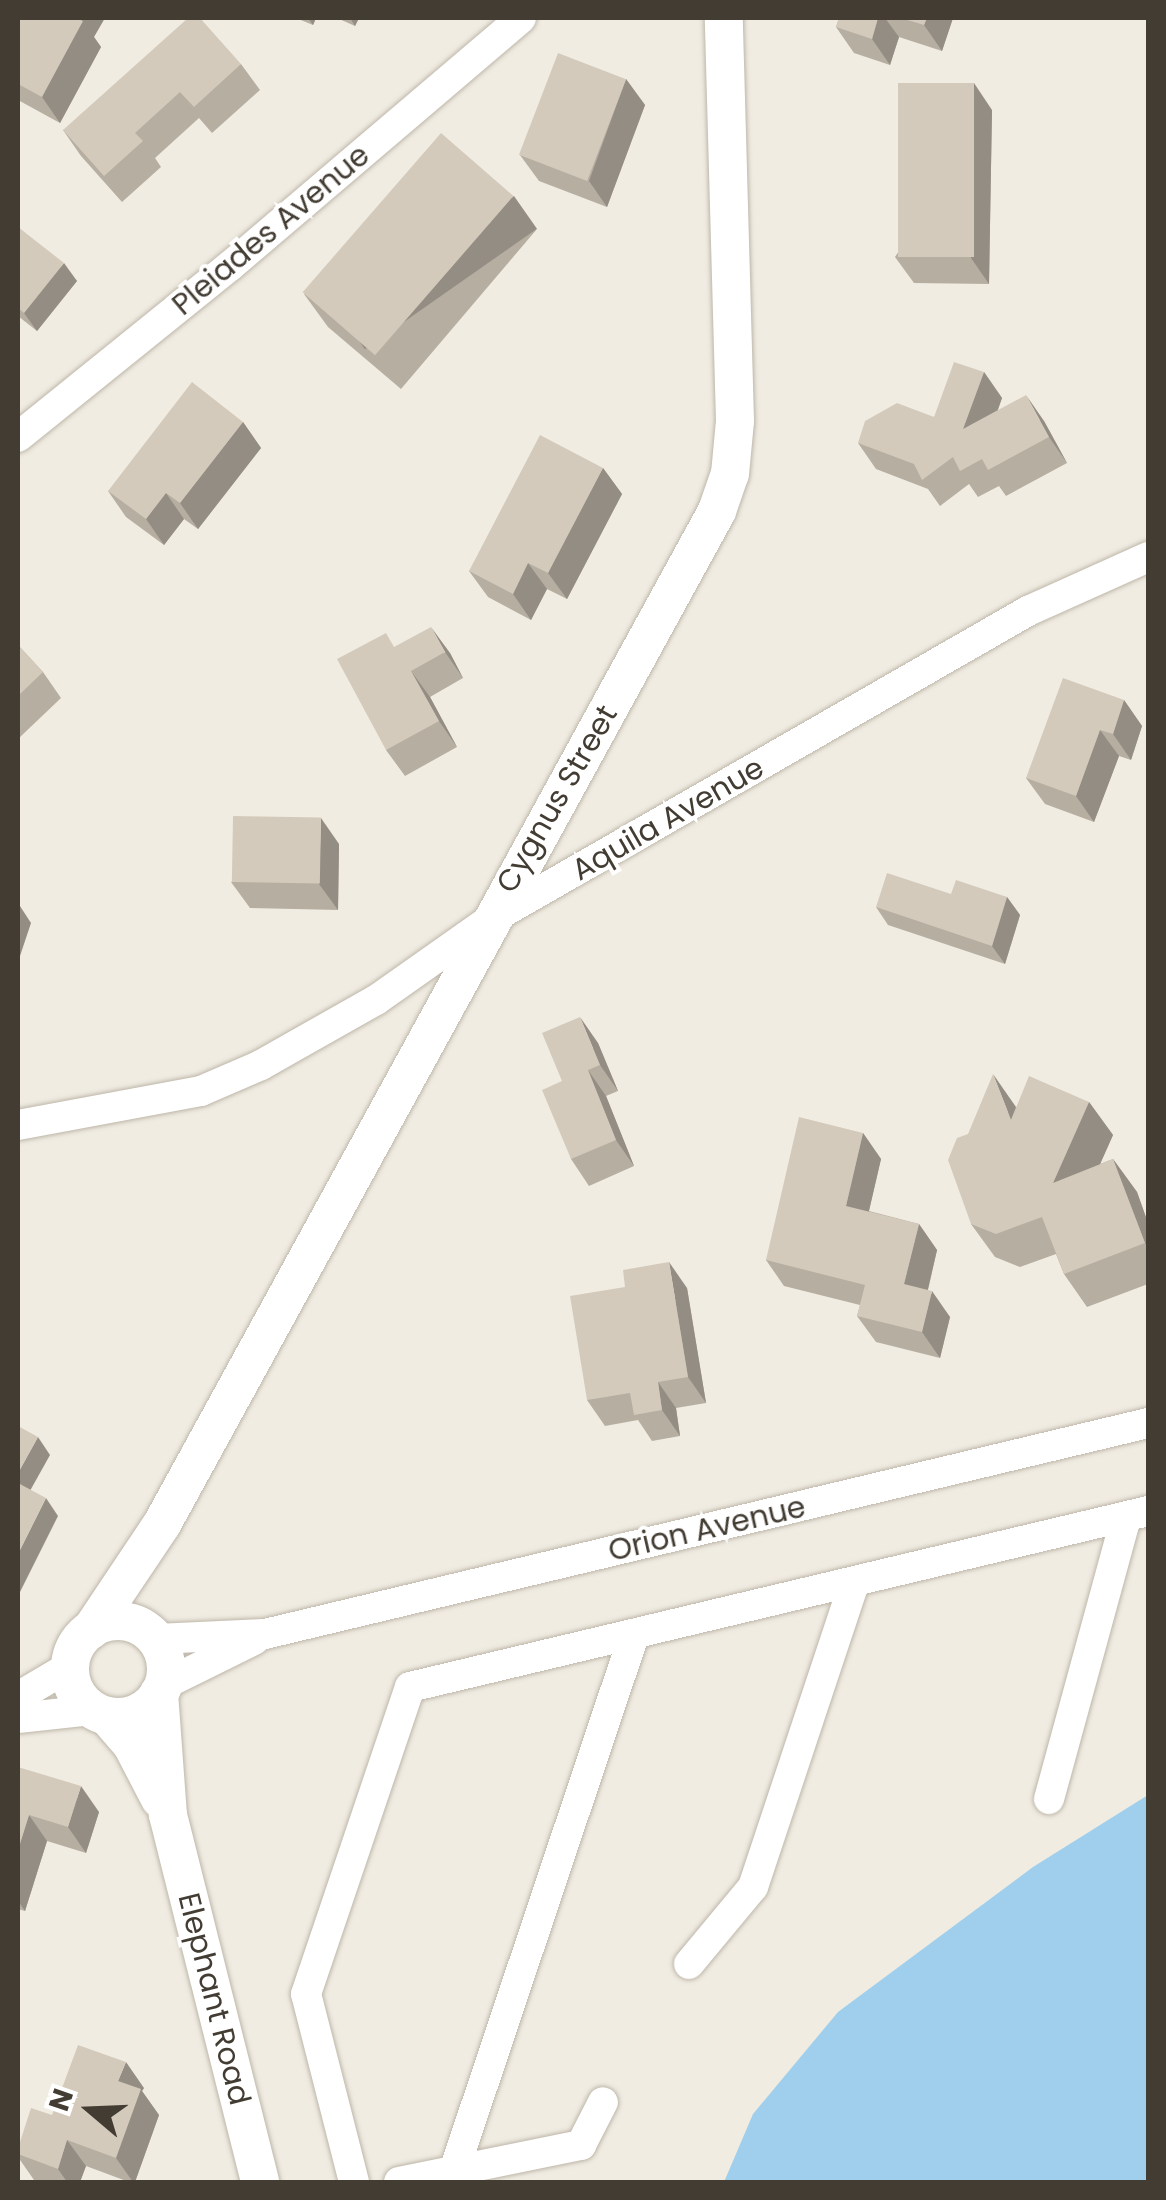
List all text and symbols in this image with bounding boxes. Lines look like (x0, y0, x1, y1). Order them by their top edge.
street label: Pleiades Avenue (165, 137, 377, 323)
street label: Cygnus Street (489, 699, 625, 899)
street label: Aquila Avenue (566, 750, 770, 888)
street label: Orion Avenue (605, 1489, 809, 1569)
street label: Elephant Road (170, 1889, 258, 2109)
north arrow (40, 2060, 140, 2160)
text: N (39, 2084, 83, 2116)

